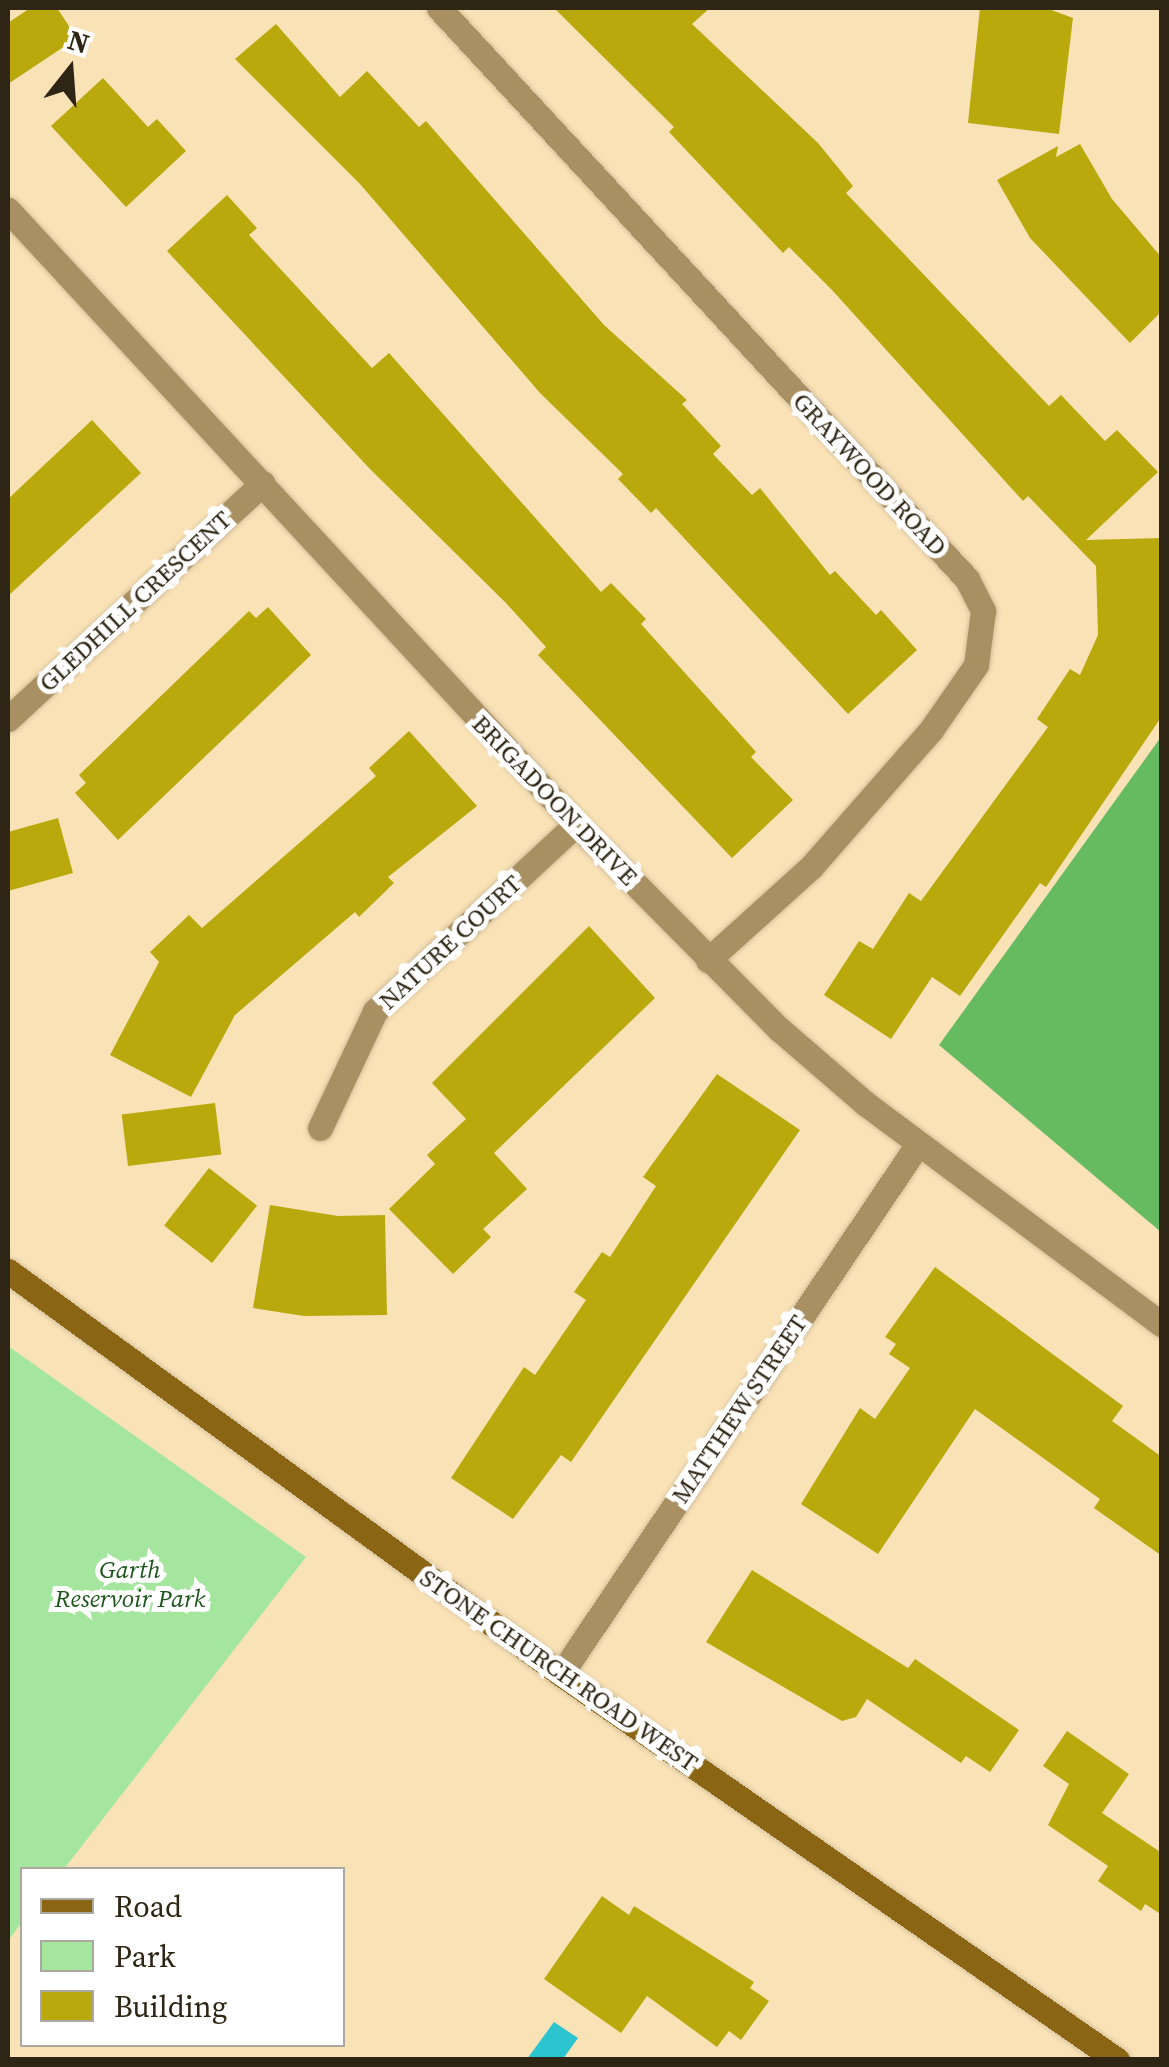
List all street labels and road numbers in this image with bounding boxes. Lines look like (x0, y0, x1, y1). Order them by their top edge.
street label: GRAYWOOD ROAD (787, 386, 953, 562)
street label: GLEDHILL CRESCENT (33, 504, 237, 698)
street label: BRIGADOON DRIVE (466, 709, 644, 891)
street label: NATURE COURT (373, 869, 527, 1015)
street label: MATTHEW STREET (665, 1309, 813, 1509)
street label: STONE CHURCH ROAD WEST (414, 1562, 704, 1778)

